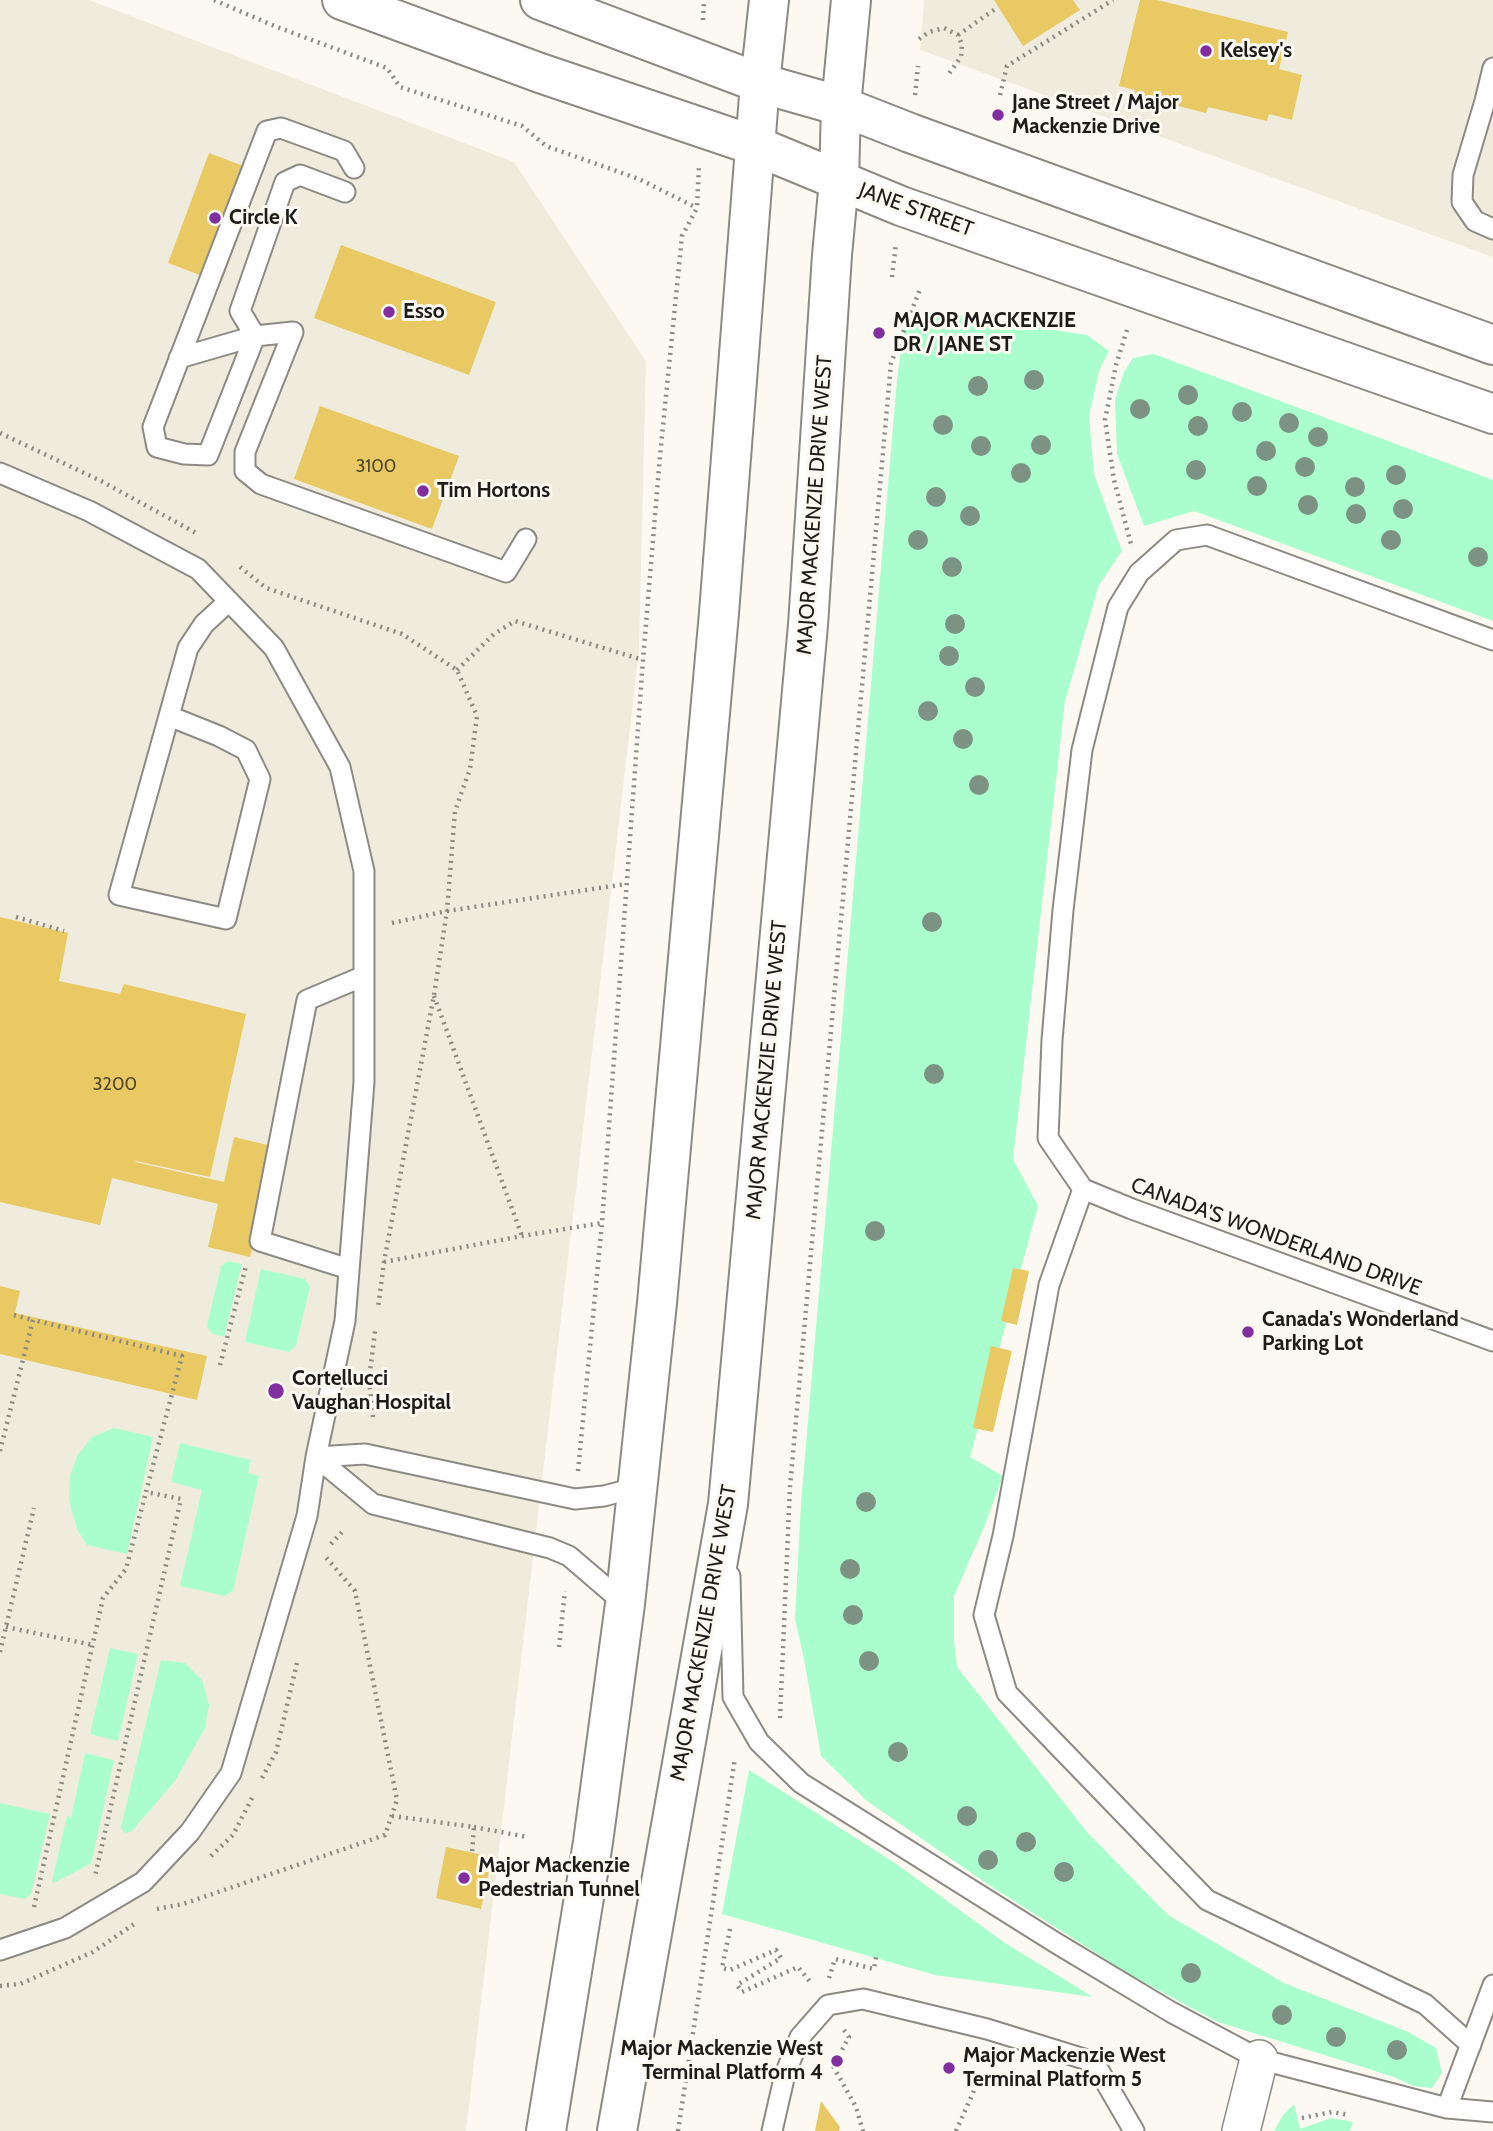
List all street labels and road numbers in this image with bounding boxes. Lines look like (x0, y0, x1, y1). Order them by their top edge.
street label: JANE STREET (855, 178, 977, 242)
street label: MAJOR MACKENZIE DRIVE WEST (792, 354, 838, 656)
street label: MAJOR MACKENZIE DRIVE WEST (741, 919, 793, 1221)
street label: CANADA'S WONDERLAND DRIVE (1127, 1173, 1425, 1301)
street label: MAJOR MACKENZIE DRIVE WEST (665, 1483, 743, 1783)

